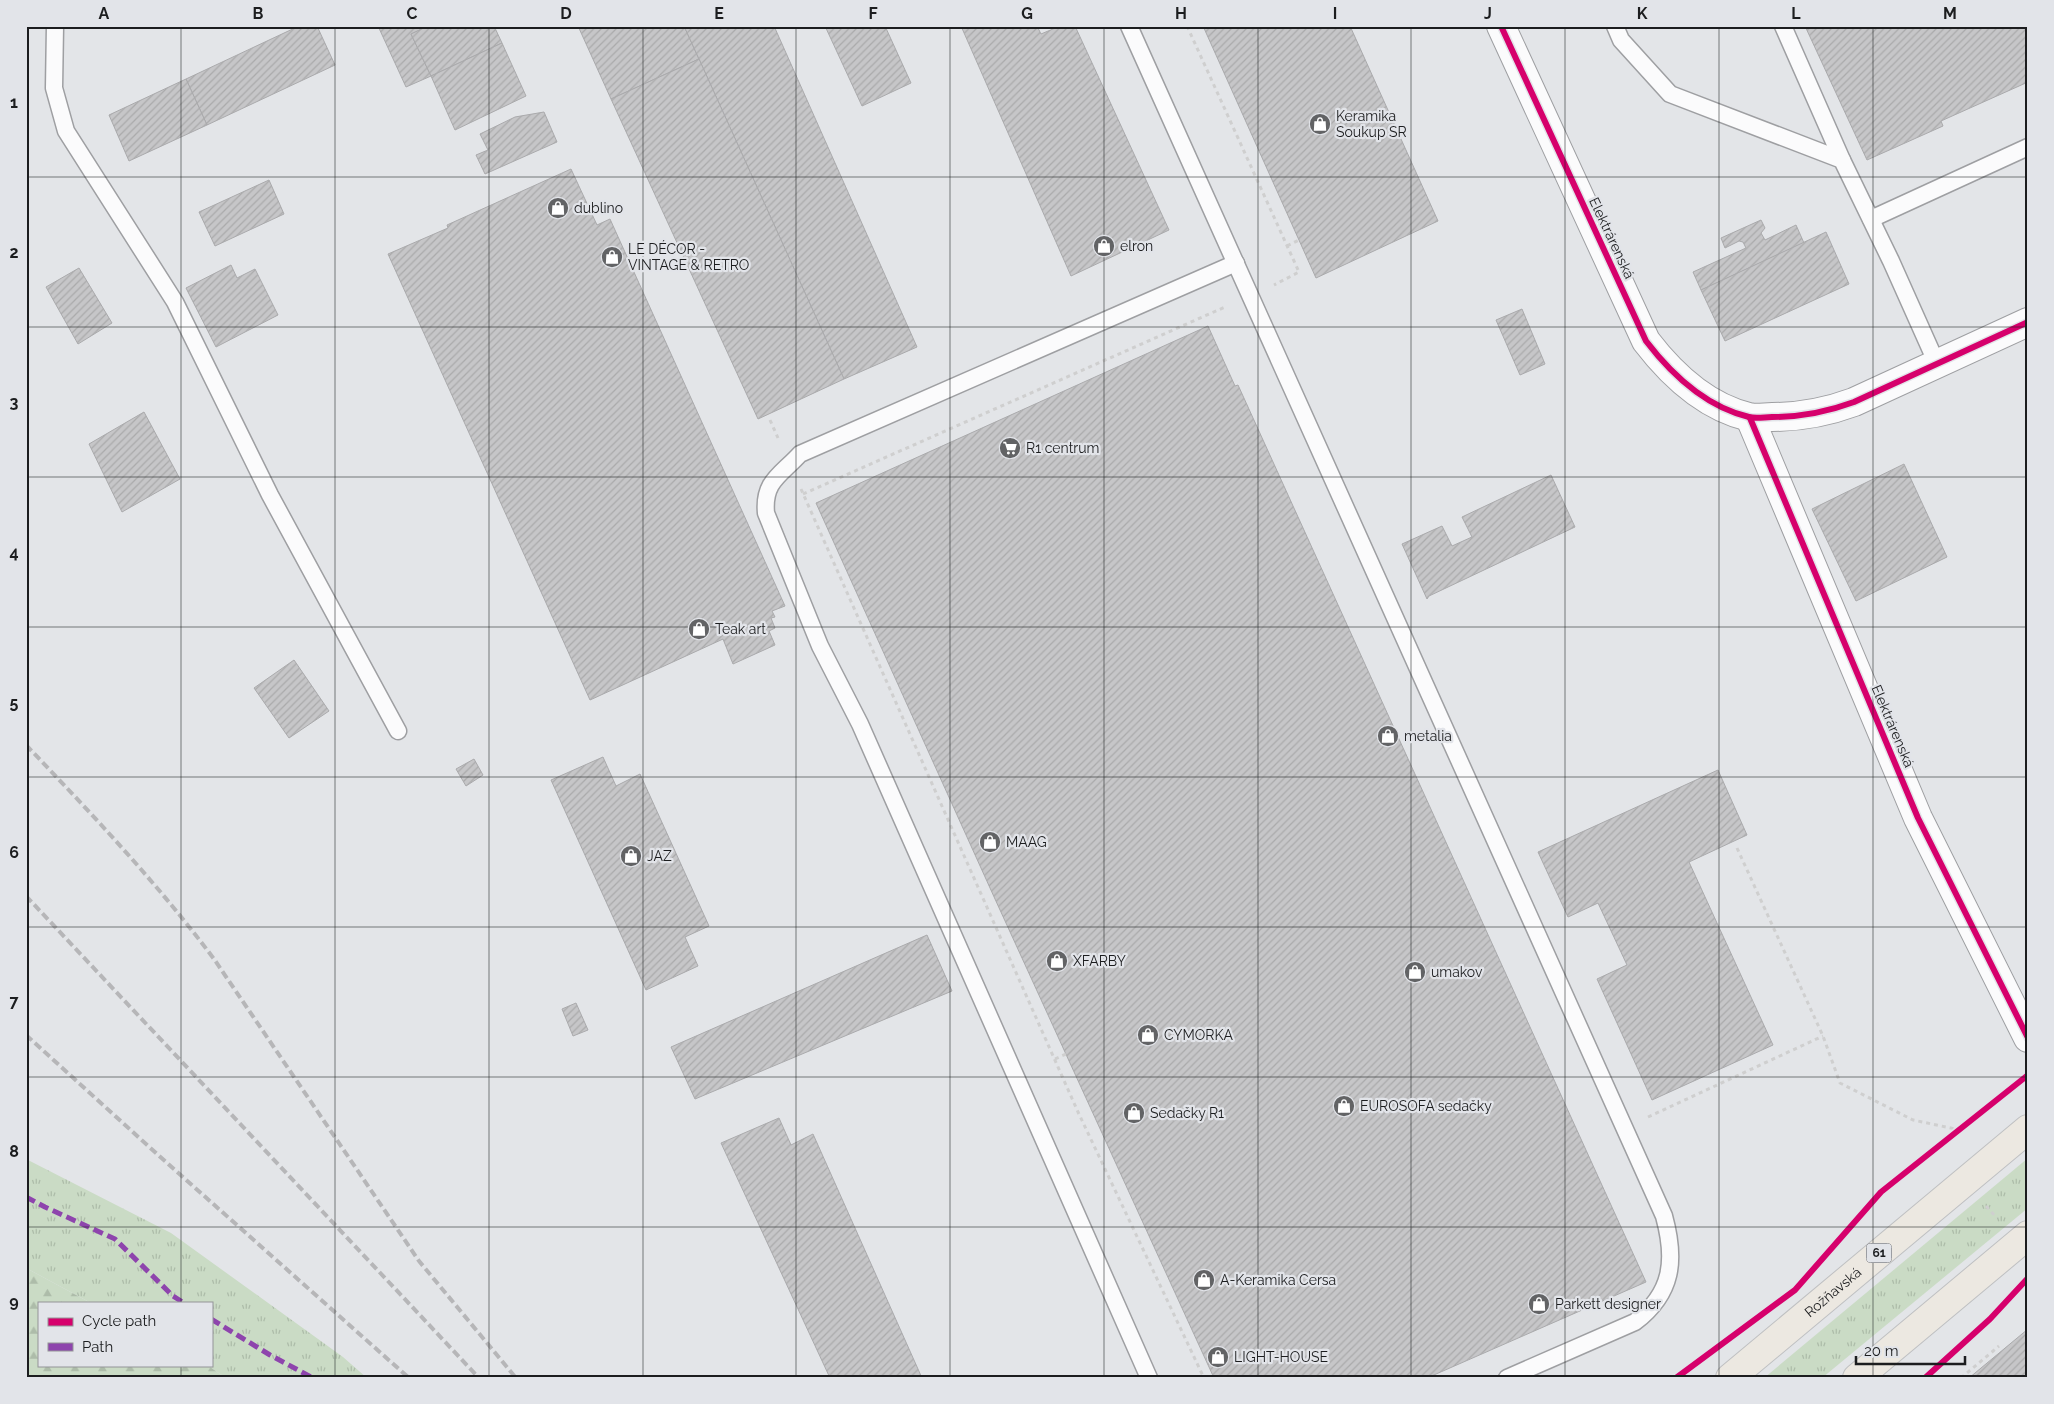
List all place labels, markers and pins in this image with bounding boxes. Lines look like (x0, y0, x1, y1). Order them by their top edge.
place label: Keramika Soukup SR (1336, 108, 1407, 140)
shop icon: Keramika Soukup SR (1308, 112, 1332, 136)
shop icon: dublino (546, 196, 570, 220)
place label: dublino (574, 200, 623, 216)
shop icon: elron (1092, 234, 1116, 258)
place label: elron (1120, 238, 1153, 254)
place label: LE DÉCOR - VINTAGE & RETRO (628, 240, 749, 273)
shop icon: LE DÉCOR - VINTAGE & RETRO (600, 245, 624, 269)
supermarket icon: R1 centrum (998, 436, 1022, 460)
place label: R1 centrum (1026, 440, 1099, 456)
shop icon: Teak art (687, 617, 711, 641)
place label: Teak art (715, 621, 766, 637)
shop icon: metalia (1376, 724, 1400, 748)
place label: metalia (1404, 728, 1452, 744)
shop icon: MAAG (978, 830, 1002, 854)
place label: MAAG (1006, 834, 1047, 850)
shop icon: JAZ (619, 844, 643, 868)
place label: JAZ (647, 848, 672, 864)
shop icon: XFARBY (1045, 949, 1069, 973)
place label: XFARBY (1073, 953, 1126, 969)
shop icon: umakov (1403, 960, 1427, 984)
place label: umakov (1431, 964, 1483, 980)
shop icon: CYMORKA (1136, 1023, 1160, 1047)
place label: CYMORKA (1164, 1027, 1233, 1043)
shop icon: EUROSOFA sedačky (1332, 1094, 1356, 1118)
place label: EUROSOFA sedačky (1360, 1098, 1492, 1114)
shop icon: Sedačky R1 (1122, 1101, 1146, 1125)
place label: Sedačky R1 (1150, 1105, 1224, 1121)
shop icon: A-Keramika Cersa (1192, 1268, 1216, 1292)
place label: A-Keramika Cersa (1220, 1272, 1336, 1288)
shop icon: Parkett designer (1527, 1292, 1551, 1316)
place label: Parkett designer (1555, 1296, 1661, 1312)
shop icon: LIGHT-HOUSE (1206, 1345, 1230, 1369)
place label: LIGHT-HOUSE (1234, 1349, 1328, 1365)

